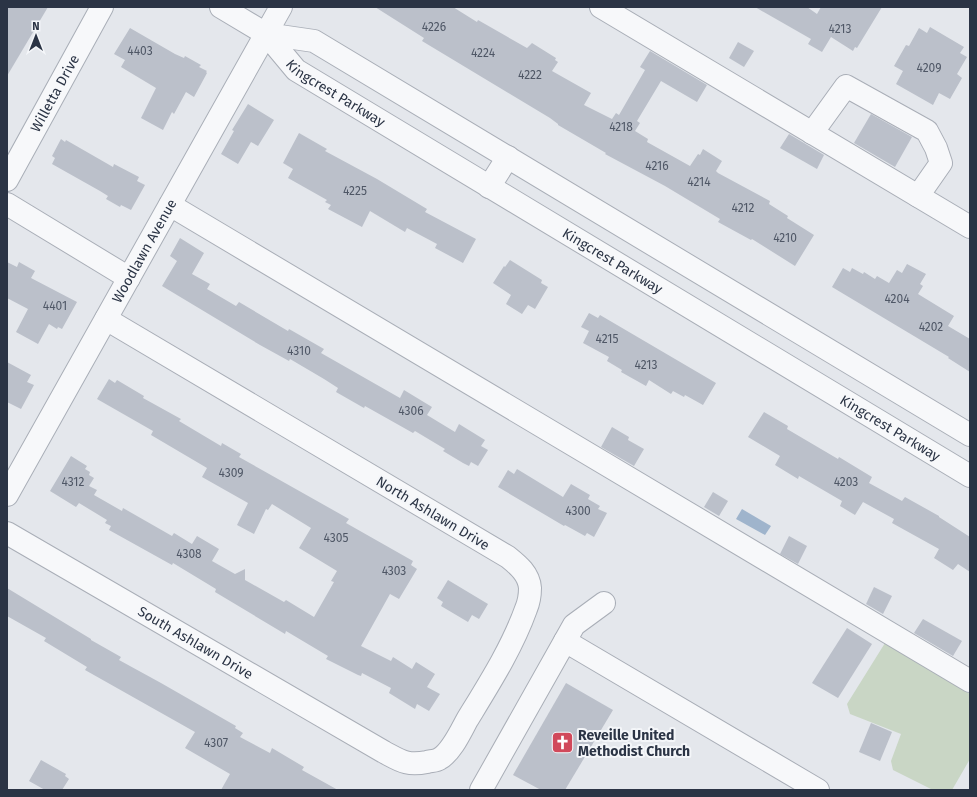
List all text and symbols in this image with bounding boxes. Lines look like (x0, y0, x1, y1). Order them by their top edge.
north arrow (16, 16, 56, 56)
text: N (32, 20, 40, 33)
house number: 4226 (422, 20, 446, 34)
house number: 4213 (829, 22, 851, 36)
house number: 4403 (127, 44, 153, 58)
house number: 4224 (471, 46, 496, 60)
street label: Willetta Drive (27, 52, 83, 135)
street label: Kingcrest Parkway (282, 56, 388, 131)
house number: 4209 (917, 61, 941, 75)
house number: 4222 (518, 68, 542, 82)
house number: 4218 (609, 120, 633, 134)
house number: 4216 (645, 159, 669, 173)
house number: 4214 (687, 175, 711, 189)
house number: 4225 (343, 184, 367, 198)
street label: Woodlawn Avenue (109, 196, 180, 306)
house number: 4212 (732, 201, 755, 215)
street label: Kingcrest Parkway (559, 225, 666, 298)
house number: 4210 (773, 231, 797, 245)
house number: 4204 (884, 292, 910, 306)
house number: 4401 (43, 299, 67, 313)
house number: 4202 (919, 320, 943, 334)
house number: 4215 (596, 332, 619, 346)
house number: 4310 (287, 344, 311, 358)
house number: 4213 (635, 358, 657, 372)
street label: Kingcrest Parkway (837, 392, 943, 465)
house number: 4306 (398, 404, 424, 418)
house number: 4309 (218, 466, 244, 480)
street label: North Ashlawn Drive (373, 473, 493, 554)
house number: 4312 (61, 475, 85, 489)
house number: 4203 (834, 475, 858, 489)
house number: 4300 (565, 504, 591, 518)
house number: 4305 (324, 531, 348, 545)
house number: 4308 (176, 547, 202, 561)
house number: 4303 (382, 564, 406, 578)
street label: South Ashlawn Drive (135, 603, 256, 683)
place label: Reveille United Methodist Church (578, 727, 690, 760)
church icon: Reveille United Methodist Church (550, 730, 576, 756)
house number: 4307 (204, 736, 228, 750)

